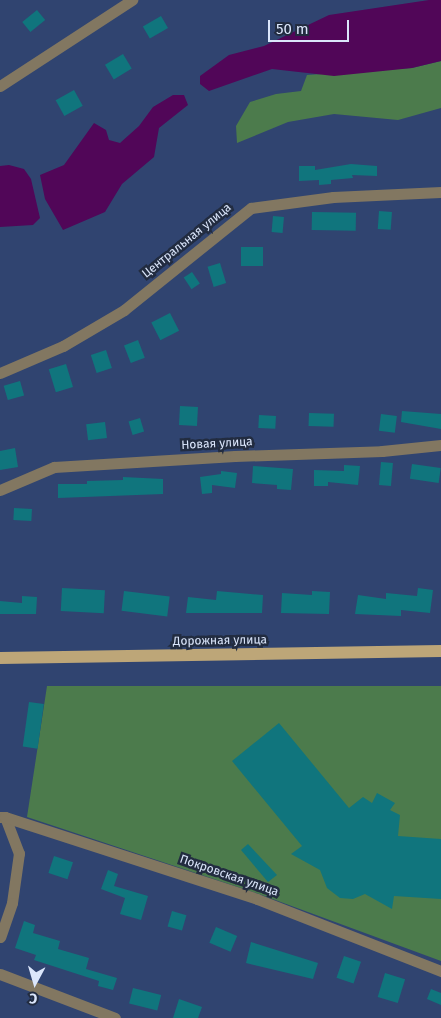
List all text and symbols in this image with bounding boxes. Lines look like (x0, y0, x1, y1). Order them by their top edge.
scale bar (271, 10, 352, 42)
text: 50 m (276, 20, 309, 38)
street label: Центральная улица (140, 201, 234, 281)
street label: Новая улица (181, 435, 253, 453)
street label: Дорожная улица (173, 633, 267, 649)
street label: Покровская улица (178, 852, 280, 900)
north arrow (10, 958, 60, 1008)
text: С (28, 990, 38, 1007)

